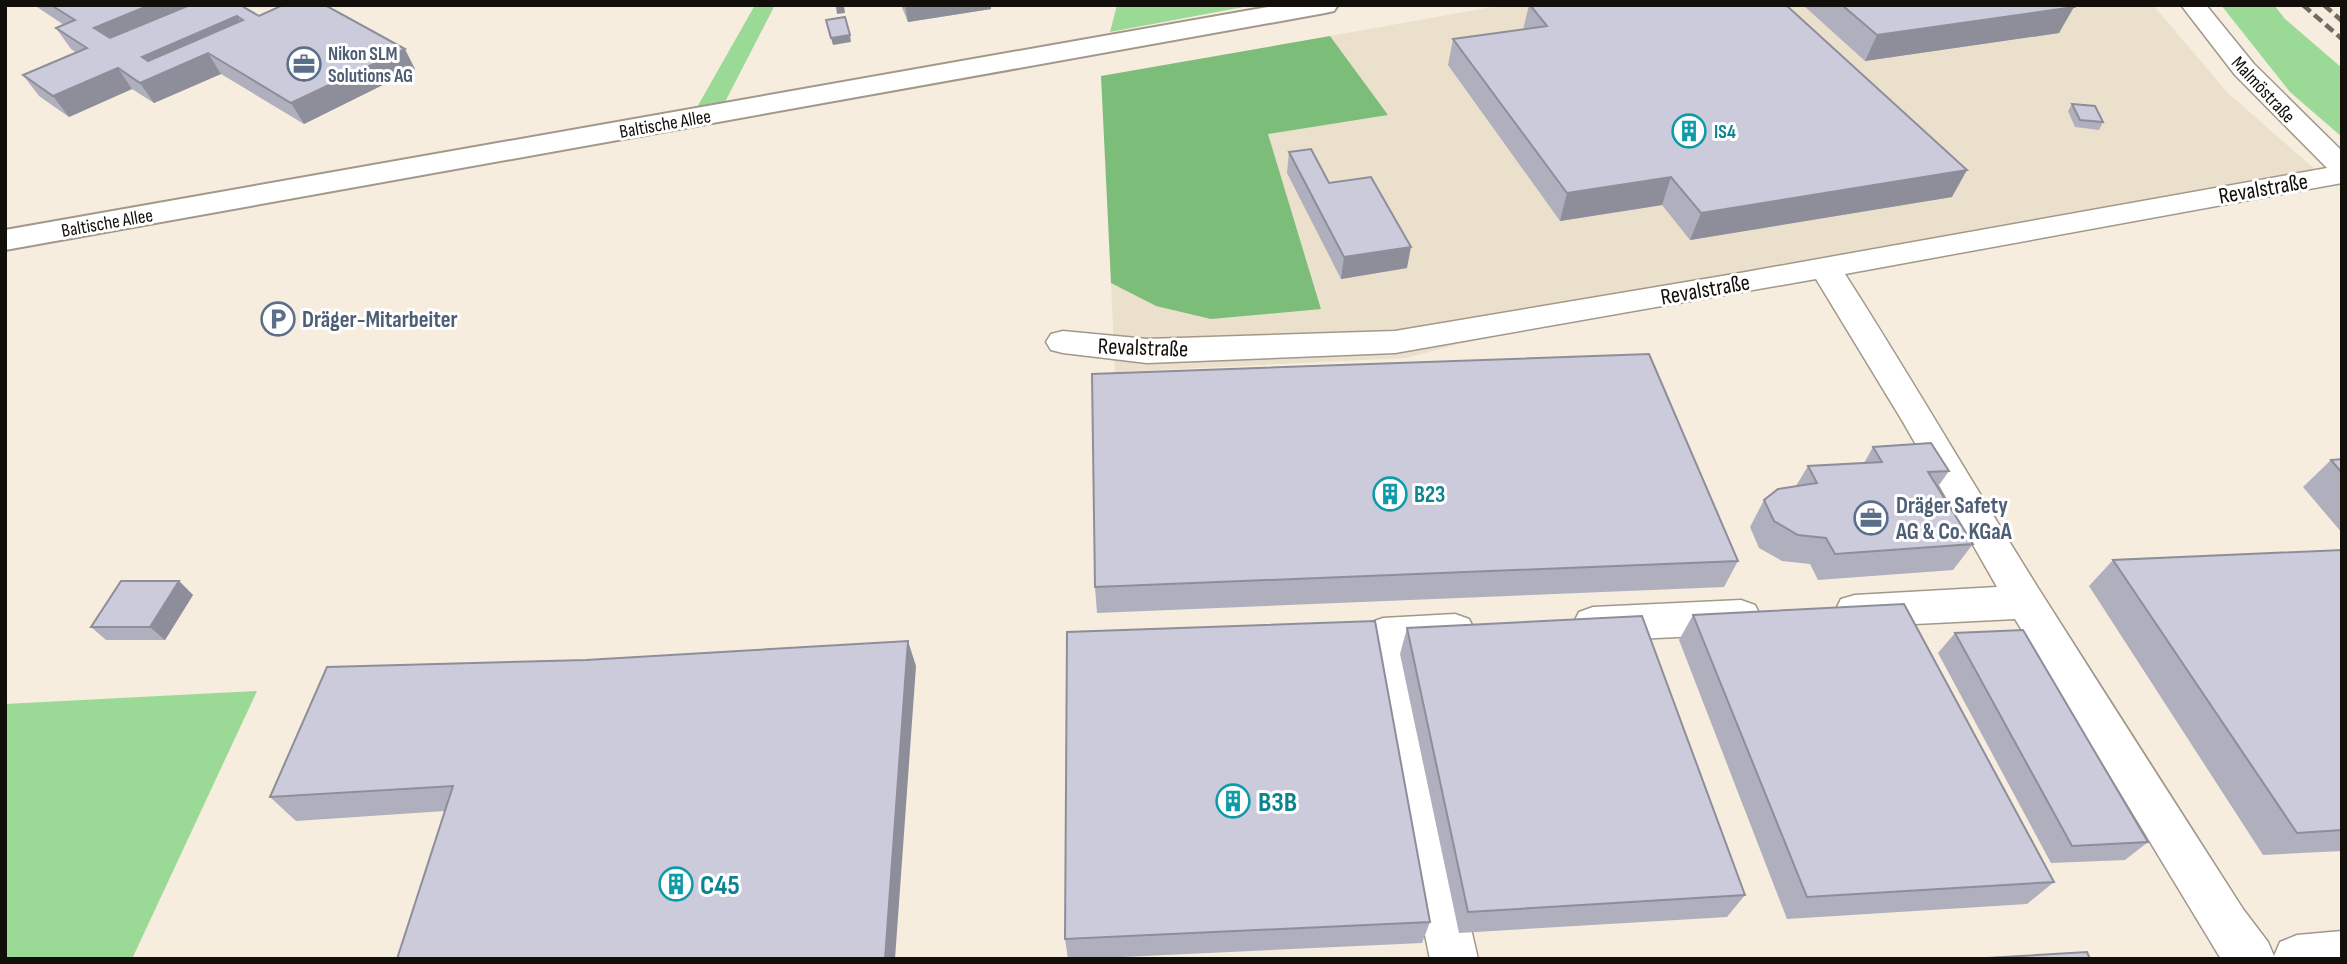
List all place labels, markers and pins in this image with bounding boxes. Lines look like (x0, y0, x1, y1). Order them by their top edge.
place label: Nikon SLM Solutions AG (328, 43, 413, 88)
office icon: Nikon SLM Solutions AG (285, 45, 323, 83)
building icon: IS4 (1670, 112, 1708, 150)
place label: IS4 (1714, 121, 1736, 144)
parking icon: Dräger-Mitarbeiter (259, 300, 297, 338)
place label: Dräger-Mitarbeiter (302, 306, 458, 334)
building icon: B23 (1371, 475, 1409, 513)
place label: B23 (1414, 481, 1445, 509)
place label: Dräger Safety AG & Co. KGaA (1895, 492, 2013, 546)
office icon: Dräger Safety AG & Co. KGaA (1852, 499, 1890, 537)
building icon: B3B (1214, 782, 1252, 820)
place label: B3B (1258, 786, 1297, 819)
building icon: C45 (657, 865, 695, 903)
place label: C45 (700, 869, 740, 902)

